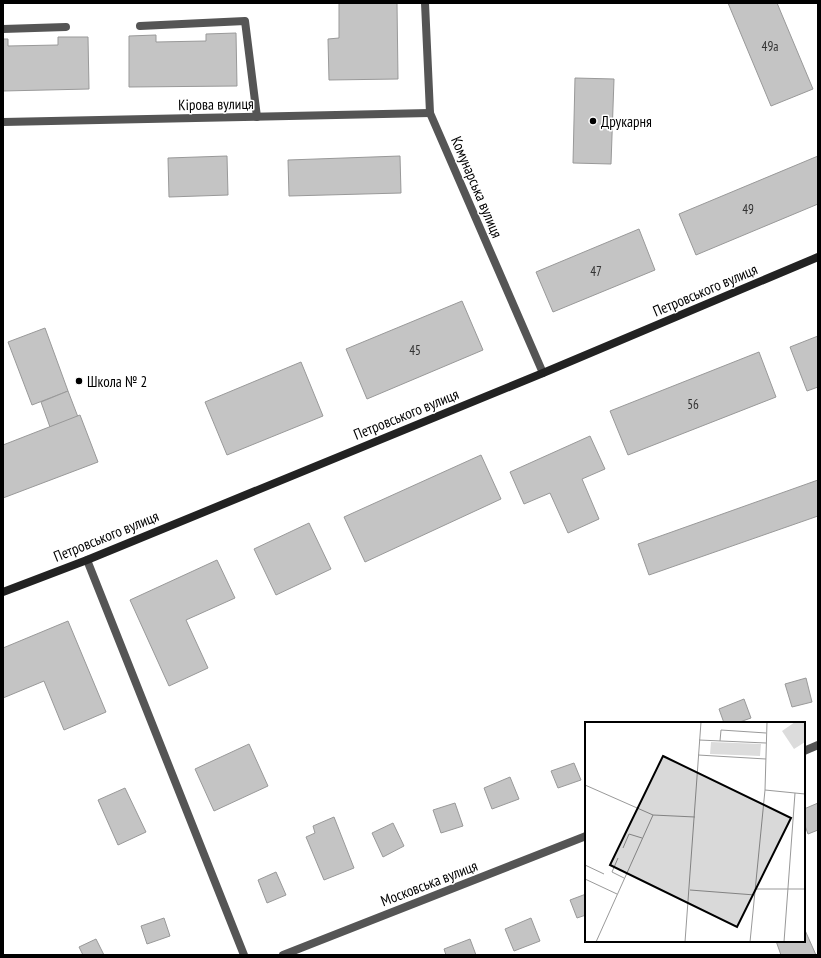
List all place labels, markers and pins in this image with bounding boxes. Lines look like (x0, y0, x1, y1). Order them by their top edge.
place label: Друкарня (601, 112, 652, 131)
marker: Друкарня (588, 116, 598, 126)
place label: Школа № 2 (87, 372, 147, 391)
marker: Школа № 2 (74, 376, 84, 386)

